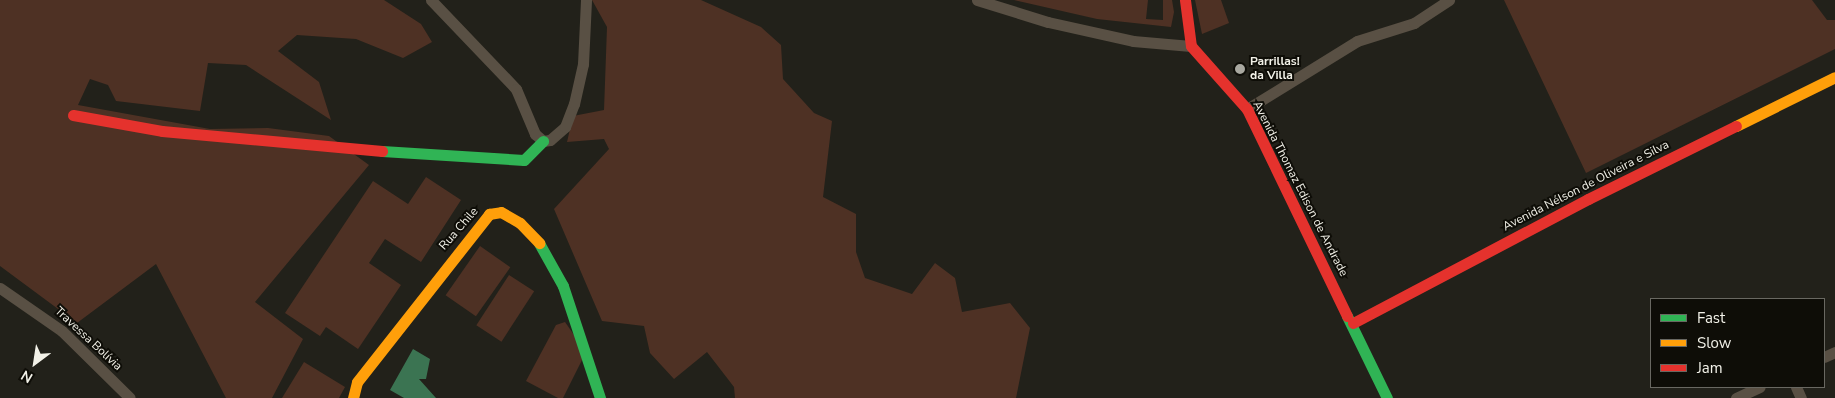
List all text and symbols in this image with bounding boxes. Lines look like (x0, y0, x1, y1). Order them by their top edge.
place label: Parrillas! da Villa (1250, 55, 1300, 83)
marker: Parrillas! da Villa (1234, 63, 1246, 75)
street label: Avenida Thomaz Edison de Andrade (1249, 99, 1351, 279)
street label: Avenida Nélson de Oliveira e Silva (1501, 138, 1671, 234)
street label: Rua Chile (437, 205, 481, 253)
legend (1650, 298, 1825, 388)
street label: Travessa Bolívia (51, 304, 125, 374)
text: Fast (1697, 308, 1725, 328)
text: Slow (1697, 333, 1731, 353)
north arrow (10, 338, 60, 388)
text: Jam (1697, 358, 1723, 378)
text: N (18, 365, 36, 387)

